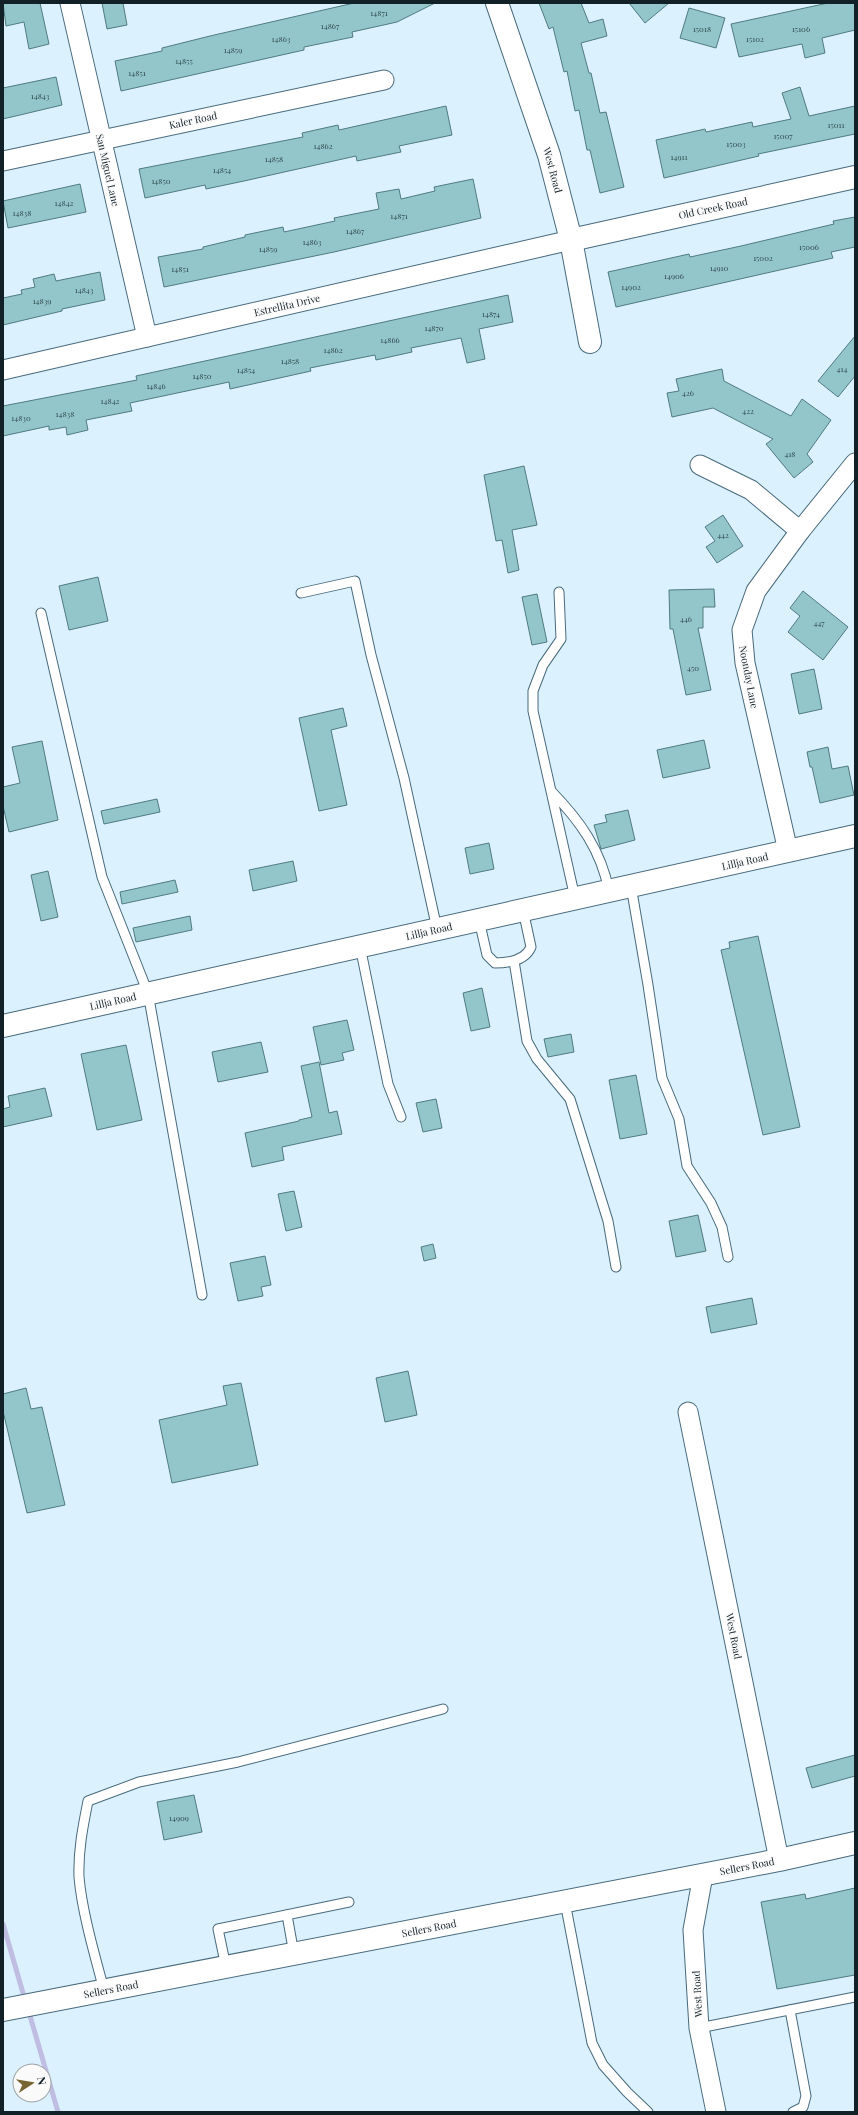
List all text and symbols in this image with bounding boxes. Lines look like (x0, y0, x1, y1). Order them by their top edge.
house number: 14871 (370, 7, 388, 18)
house number: 14867 (321, 20, 340, 31)
house number: 15018 (693, 23, 711, 34)
house number: 15106 (792, 23, 810, 34)
house number: 14863 (272, 33, 291, 44)
house number: 15102 (746, 33, 764, 44)
house number: 14859 (224, 44, 242, 55)
house number: 14855 (175, 55, 193, 66)
house number: 14851 (128, 67, 146, 78)
house number: 14843 (31, 90, 50, 101)
street label: Kaler Road (168, 108, 219, 132)
house number: 15011 (828, 119, 844, 130)
house number: 15007 (773, 130, 793, 141)
street label: San Miguel Lane (93, 132, 123, 208)
house number: 15003 (726, 138, 746, 149)
house number: 14862 (313, 140, 333, 151)
street label: West Road (540, 145, 566, 194)
house number: 14911 (671, 151, 687, 162)
house number: 14858 (265, 153, 283, 164)
house number: 14854 (213, 164, 231, 175)
house number: 14850 (151, 175, 171, 186)
street label: Old Creek Road (677, 194, 749, 222)
house number: 14842 (55, 197, 74, 208)
house number: 14838 (13, 207, 31, 218)
house number: 14871 (390, 210, 408, 221)
house number: 14867 (346, 225, 365, 236)
house number: 14863 (303, 236, 322, 247)
house number: 15006 (799, 241, 819, 252)
house number: 14859 (259, 243, 277, 254)
house number: 15002 (753, 252, 773, 263)
house number: 14910 (710, 262, 729, 273)
house number: 14851 (171, 263, 189, 274)
house number: 14906 (664, 270, 684, 281)
house number: 14902 (621, 281, 641, 292)
house number: 14843 (75, 284, 94, 295)
street label: Estrellita Drive (253, 291, 321, 319)
house number: 14839 (33, 295, 51, 306)
house number: 14874 (482, 308, 500, 319)
house number: 14870 (424, 322, 444, 333)
house number: 14866 (380, 334, 400, 345)
house number: 14862 (323, 344, 343, 355)
house number: 14858 (281, 355, 299, 366)
house number: 414 (837, 363, 847, 374)
house number: 14854 (237, 364, 255, 375)
house number: 14850 (192, 370, 212, 381)
house number: 14846 (146, 380, 166, 391)
house number: 426 (682, 387, 694, 398)
house number: 14842 (101, 395, 120, 406)
house number: 422 (742, 405, 754, 416)
house number: 14838 (56, 408, 74, 419)
house number: 14830 (11, 412, 31, 423)
house number: 418 (784, 448, 796, 459)
house number: 442 (717, 529, 729, 540)
house number: 446 (680, 613, 692, 624)
house number: 447 (813, 617, 825, 628)
street label: Noonday Lane (736, 644, 762, 710)
house number: 450 (687, 662, 699, 673)
street label: Lillja Road (720, 849, 770, 873)
street label: Lillja Road (404, 919, 454, 943)
street label: Lillja Road (88, 989, 138, 1013)
street label: West Road (723, 1611, 745, 1660)
house number: 14909 (169, 1812, 189, 1823)
street label: Sellers Road (719, 1854, 776, 1878)
street label: Sellers Road (401, 1916, 458, 1940)
street label: West Road (689, 1970, 705, 2019)
street label: Sellers Road (83, 1977, 140, 2001)
north arrow (12, 2063, 52, 2103)
text: N (34, 2075, 50, 2086)

